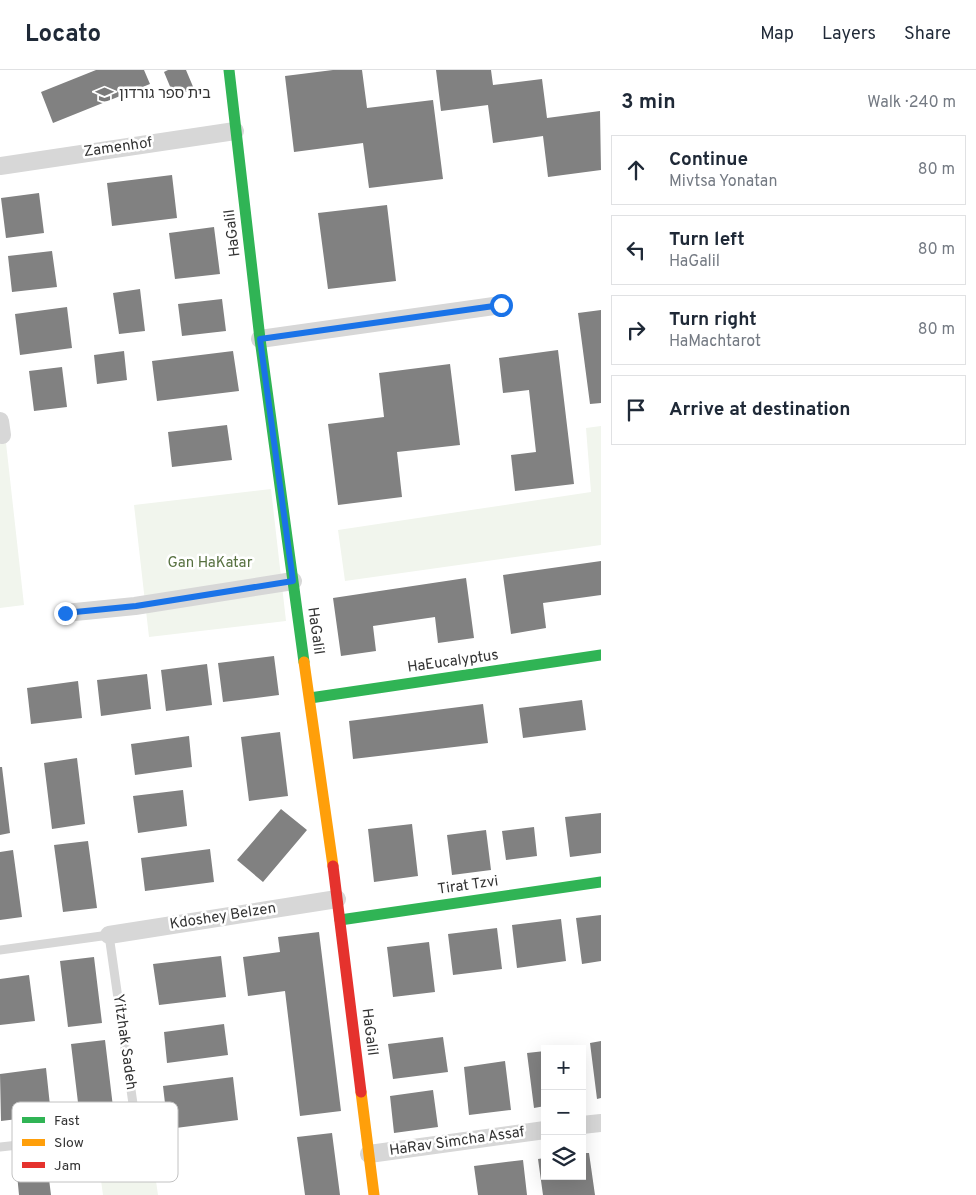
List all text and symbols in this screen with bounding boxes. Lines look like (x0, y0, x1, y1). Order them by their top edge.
text: Locato (25, 20, 101, 50)
text: Map (760, 23, 794, 46)
text: Layers (822, 23, 876, 46)
text: Share (904, 23, 951, 46)
school or university icon: בית ספר גורדון (95, 84, 115, 104)
place label: בית ספר גורדון (119, 85, 211, 104)
text: 3 min (621, 89, 676, 116)
text: Walk · 240 m (867, 93, 956, 113)
street label: Zamenhof (82, 134, 154, 162)
text: Continue (669, 148, 748, 172)
icon: ahead (622, 156, 650, 184)
text: 80 m (918, 160, 955, 180)
text: Mivtsa Yonatan (669, 172, 777, 192)
street label: HaGalil (221, 208, 245, 258)
text: Turn left (669, 228, 745, 252)
icon: left (622, 236, 650, 264)
text: 80 m (918, 240, 955, 260)
text: HaGalil (669, 252, 720, 272)
route start (490, 294, 513, 317)
text: Turn right (669, 308, 757, 332)
icon: right (622, 316, 650, 344)
text: 80 m (918, 320, 955, 340)
text: HaMachtarot (669, 332, 761, 352)
icon: arrive (622, 396, 650, 424)
text: Arrive at destination (669, 398, 850, 422)
park label: Gan HaKatar (167, 554, 253, 573)
route end (54, 602, 77, 625)
street label: HaGalil (302, 606, 328, 656)
street label: HaEucalyptus (406, 646, 500, 678)
street label: Tirat Tzvi (436, 872, 500, 900)
street label: Kdoshey Belzen (169, 899, 277, 935)
street label: Yitzhak Sadeh (108, 993, 140, 1091)
street label: HaGalil (357, 1007, 381, 1057)
map controls (541, 1045, 586, 1180)
button: + (541, 1045, 586, 1090)
button: − (541, 1090, 586, 1135)
legend (12, 1102, 178, 1182)
text: Fast (54, 1113, 80, 1130)
street label: HaRav Simcha Assaf (388, 1123, 526, 1161)
text: Slow (54, 1135, 84, 1152)
button: layers (541, 1135, 586, 1180)
text: Jam (54, 1158, 81, 1175)

